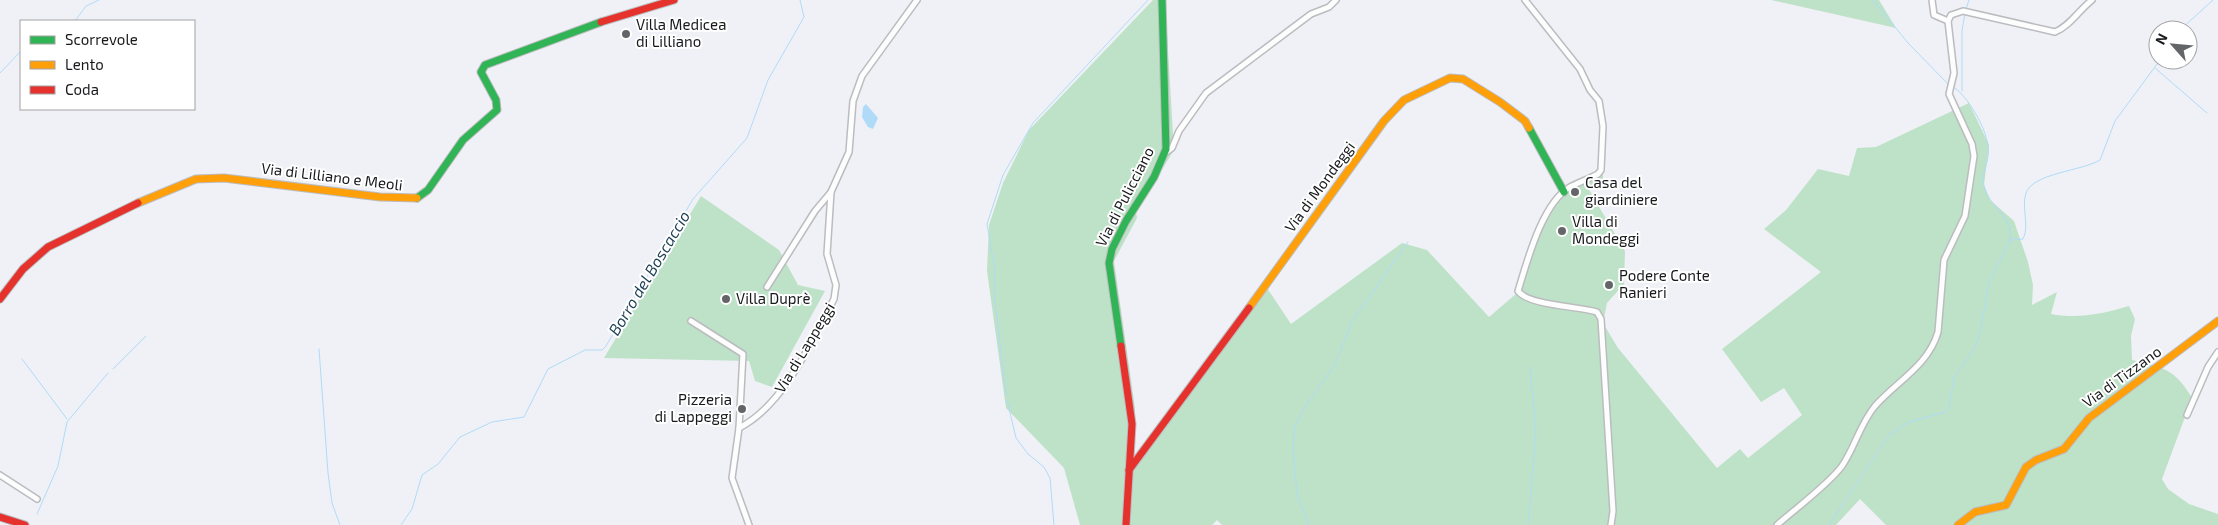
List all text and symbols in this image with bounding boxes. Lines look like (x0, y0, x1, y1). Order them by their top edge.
place label: Villa Medicea di Lilliano (636, 15, 726, 50)
legend (20, 20, 195, 110)
north arrow (2148, 20, 2198, 70)
marker: Villa Medicea di Lilliano (620, 28, 632, 40)
text: Scorrevole (65, 30, 138, 48)
text: N (2151, 31, 2171, 47)
text: Lento (65, 55, 104, 73)
text: Coda (65, 80, 99, 98)
street label: Via di Mondeggi (1280, 138, 1358, 235)
street label: Via di Pulicciano (1091, 144, 1157, 249)
street label: Via di Lilliano e Meoli (260, 158, 404, 194)
place label: Casa del giardiniere (1585, 173, 1658, 208)
marker: Casa del giardiniere (1569, 186, 1581, 198)
water label: Borro del Boscaccio (604, 207, 693, 338)
place label: Villa di Mondeggi (1572, 212, 1640, 247)
marker: Villa di Mondeggi (1556, 225, 1568, 237)
place label: Podere Conte Ranieri (1619, 266, 1710, 301)
marker: Podere Conte Ranieri (1603, 279, 1615, 291)
place label: Villa Duprè (736, 289, 810, 307)
marker: Villa Duprè (720, 293, 732, 305)
street label: Via di Lappeggi (770, 299, 838, 396)
street label: Via di Tizzano (2079, 342, 2164, 411)
place label: Pizzeria di Lappeggi (654, 390, 732, 425)
marker: Pizzeria di Lappeggi (736, 403, 748, 415)

